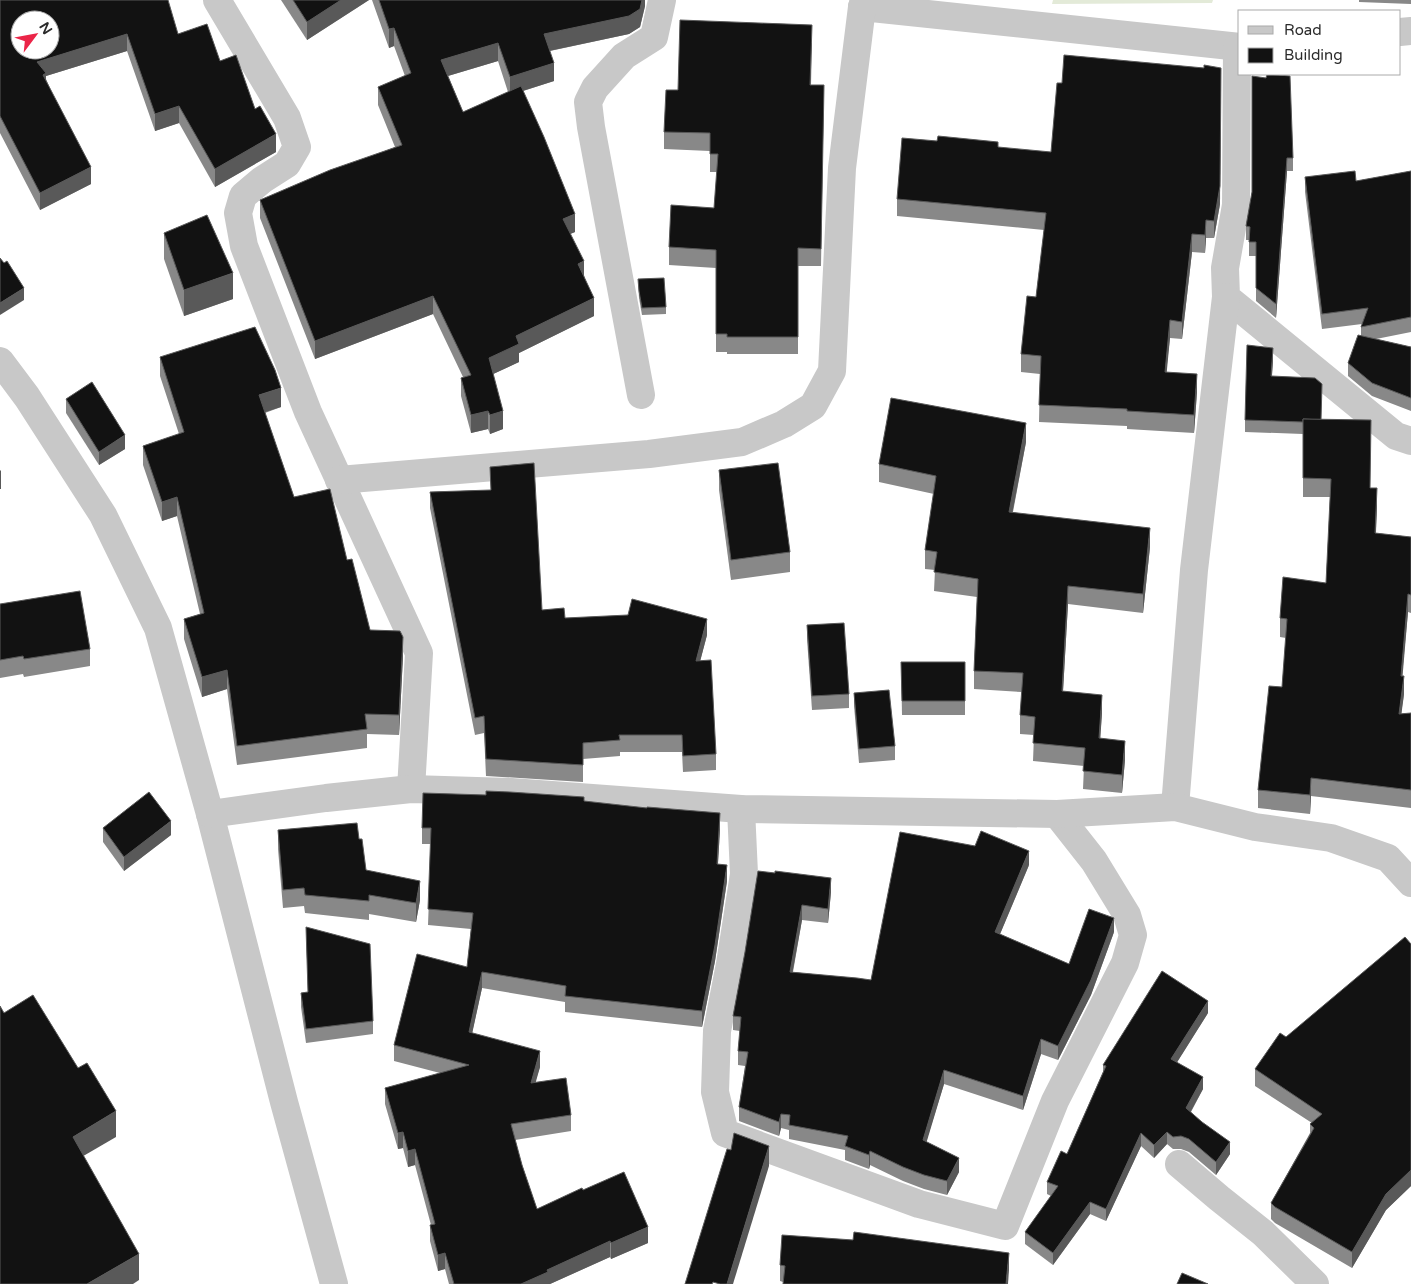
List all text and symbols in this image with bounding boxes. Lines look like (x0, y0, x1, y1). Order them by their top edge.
north arrow (10, 10, 60, 60)
legend (1238, 10, 1401, 75)
text: N (35, 19, 56, 38)
text: Road (1284, 21, 1322, 39)
text: Building (1284, 46, 1343, 64)

